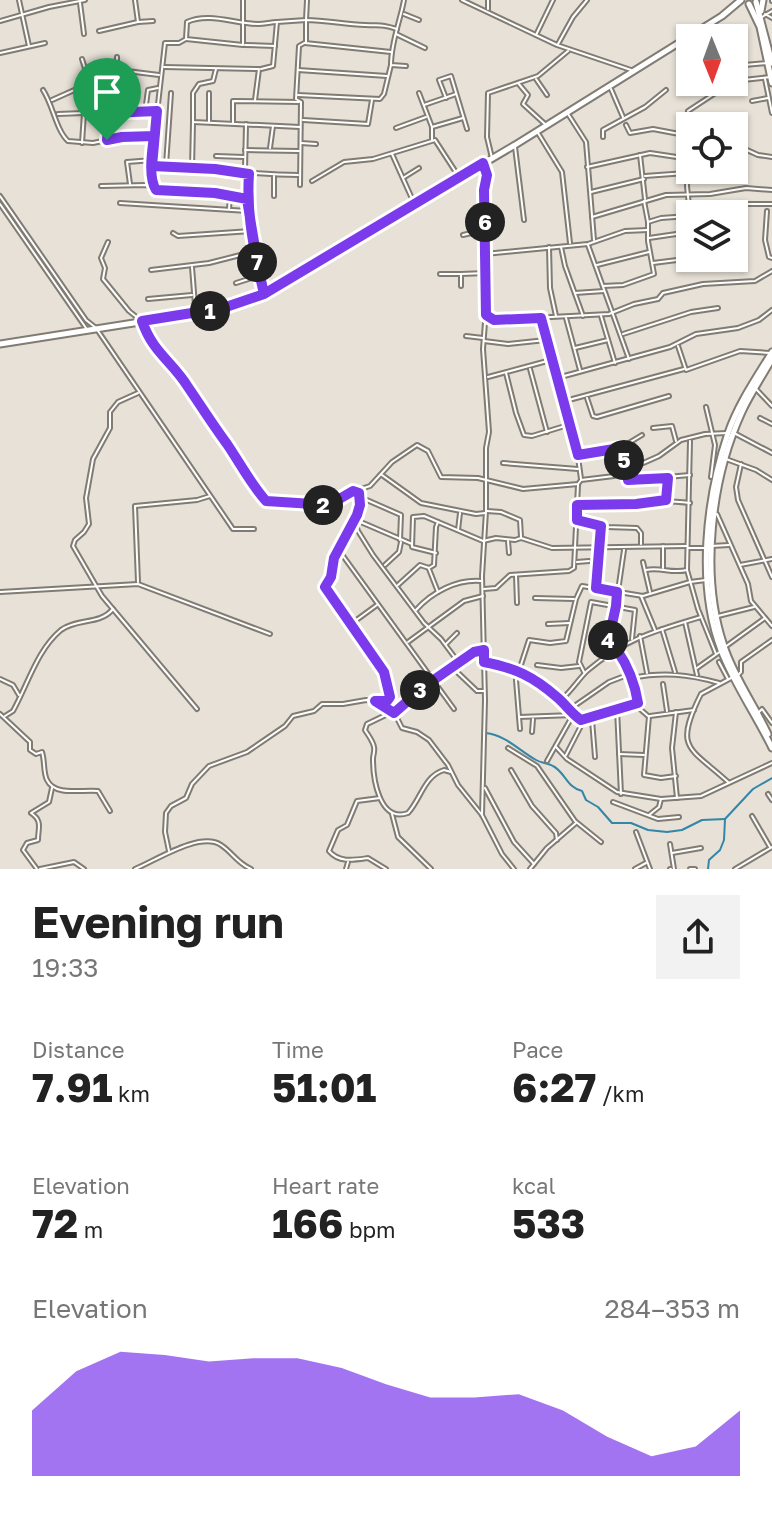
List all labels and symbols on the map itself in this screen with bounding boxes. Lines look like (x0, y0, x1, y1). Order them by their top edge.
north arrow (676, 24, 748, 96)
pin (73, 58, 141, 140)
pin: 6 (465, 202, 505, 242)
pin: 7 (237, 242, 277, 282)
pin: 1 (190, 291, 230, 331)
pin: 5 (604, 440, 644, 480)
pin: 2 (303, 485, 343, 525)
pin: 4 (588, 620, 628, 660)
pin: 3 (400, 670, 440, 710)

